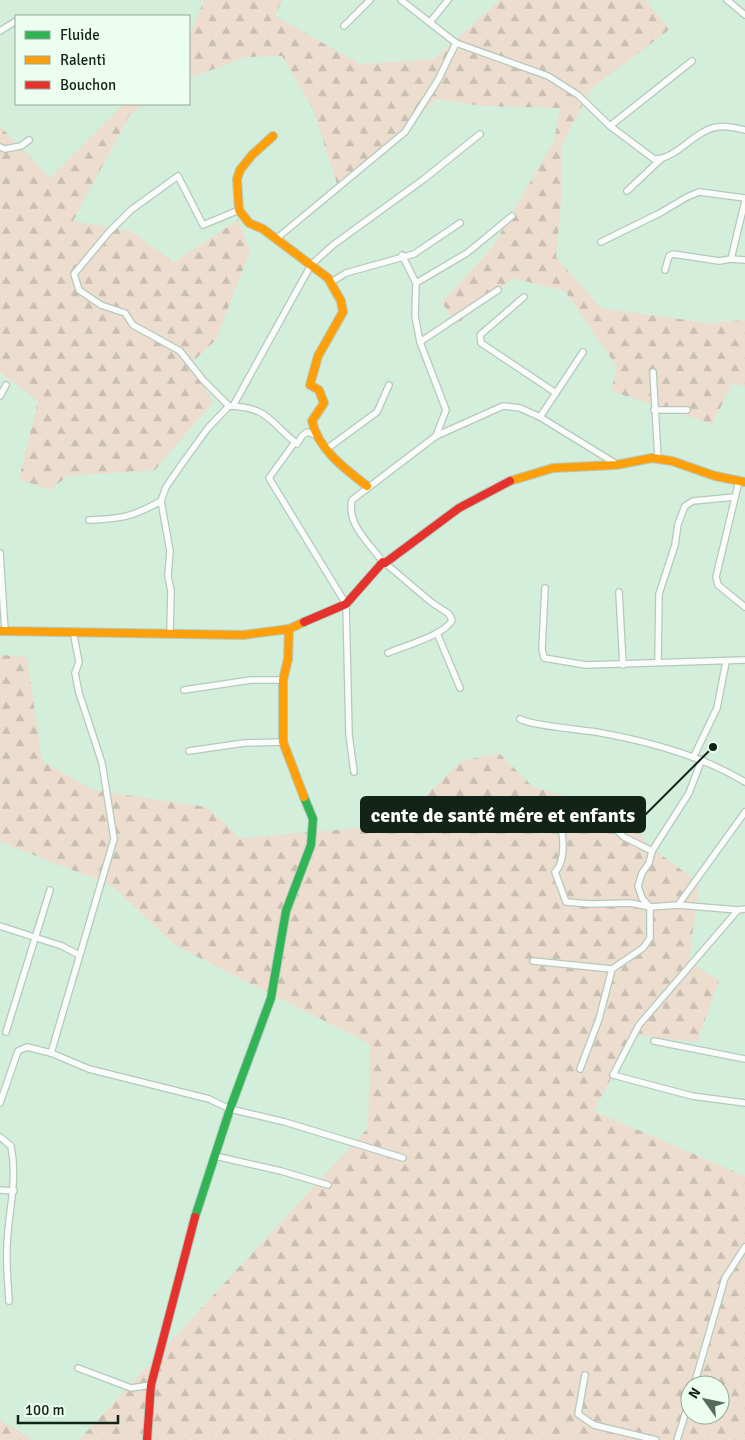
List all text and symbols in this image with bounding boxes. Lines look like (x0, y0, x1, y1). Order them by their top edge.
legend (15, 15, 190, 105)
text: Fluide (60, 26, 100, 44)
text: Ralenti (60, 51, 106, 69)
text: Bouchon (60, 76, 116, 94)
callout: cente de santé mére et enfants (361, 797, 645, 832)
text: cente de santé mére et enfants (371, 803, 635, 828)
north arrow (680, 1375, 730, 1425)
text: N (685, 1384, 704, 1402)
scale bar (18, 1392, 118, 1424)
text: 100 m (25, 1401, 65, 1419)

